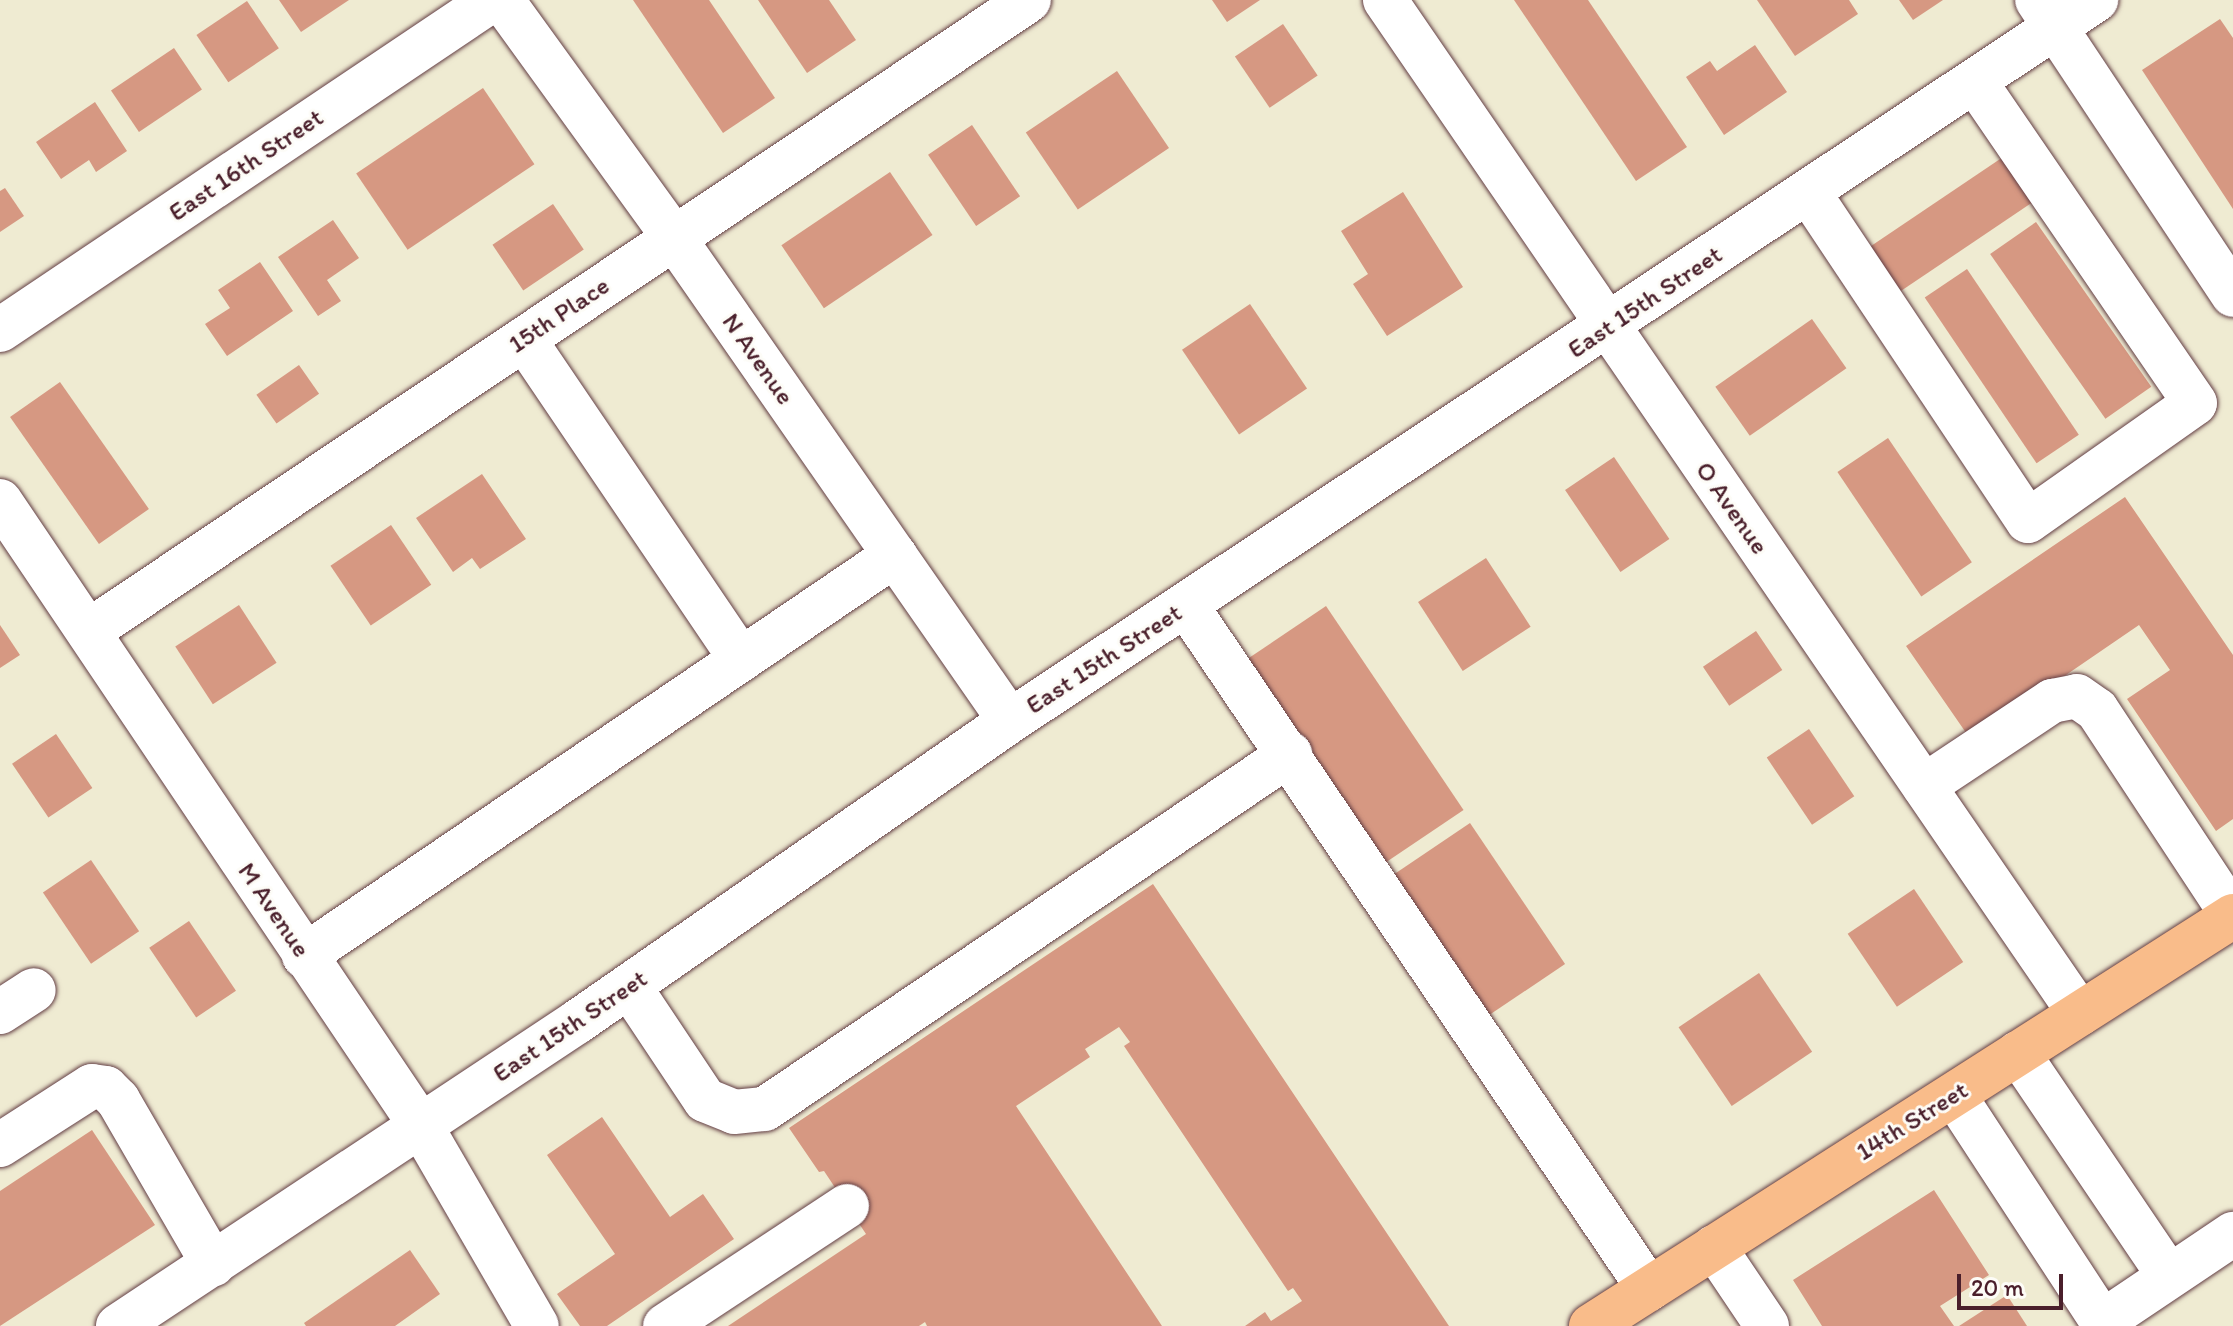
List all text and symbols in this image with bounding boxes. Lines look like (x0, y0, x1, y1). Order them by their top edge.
street label: East 16th Street (163, 102, 329, 228)
street label: East 15th Street (1562, 239, 1728, 365)
street label: 15th Place (503, 270, 615, 360)
street label: N Avenue (715, 307, 801, 411)
street label: O Avenue (1689, 456, 1775, 560)
street label: East 15th Street (1021, 597, 1187, 721)
street label: M Avenue (231, 857, 317, 963)
street label: East 15th Street (487, 963, 653, 1089)
street label: 14th Street (1851, 1075, 1973, 1167)
scale bar (1961, 1258, 2067, 1308)
text: 20 m (1971, 1273, 2024, 1302)

